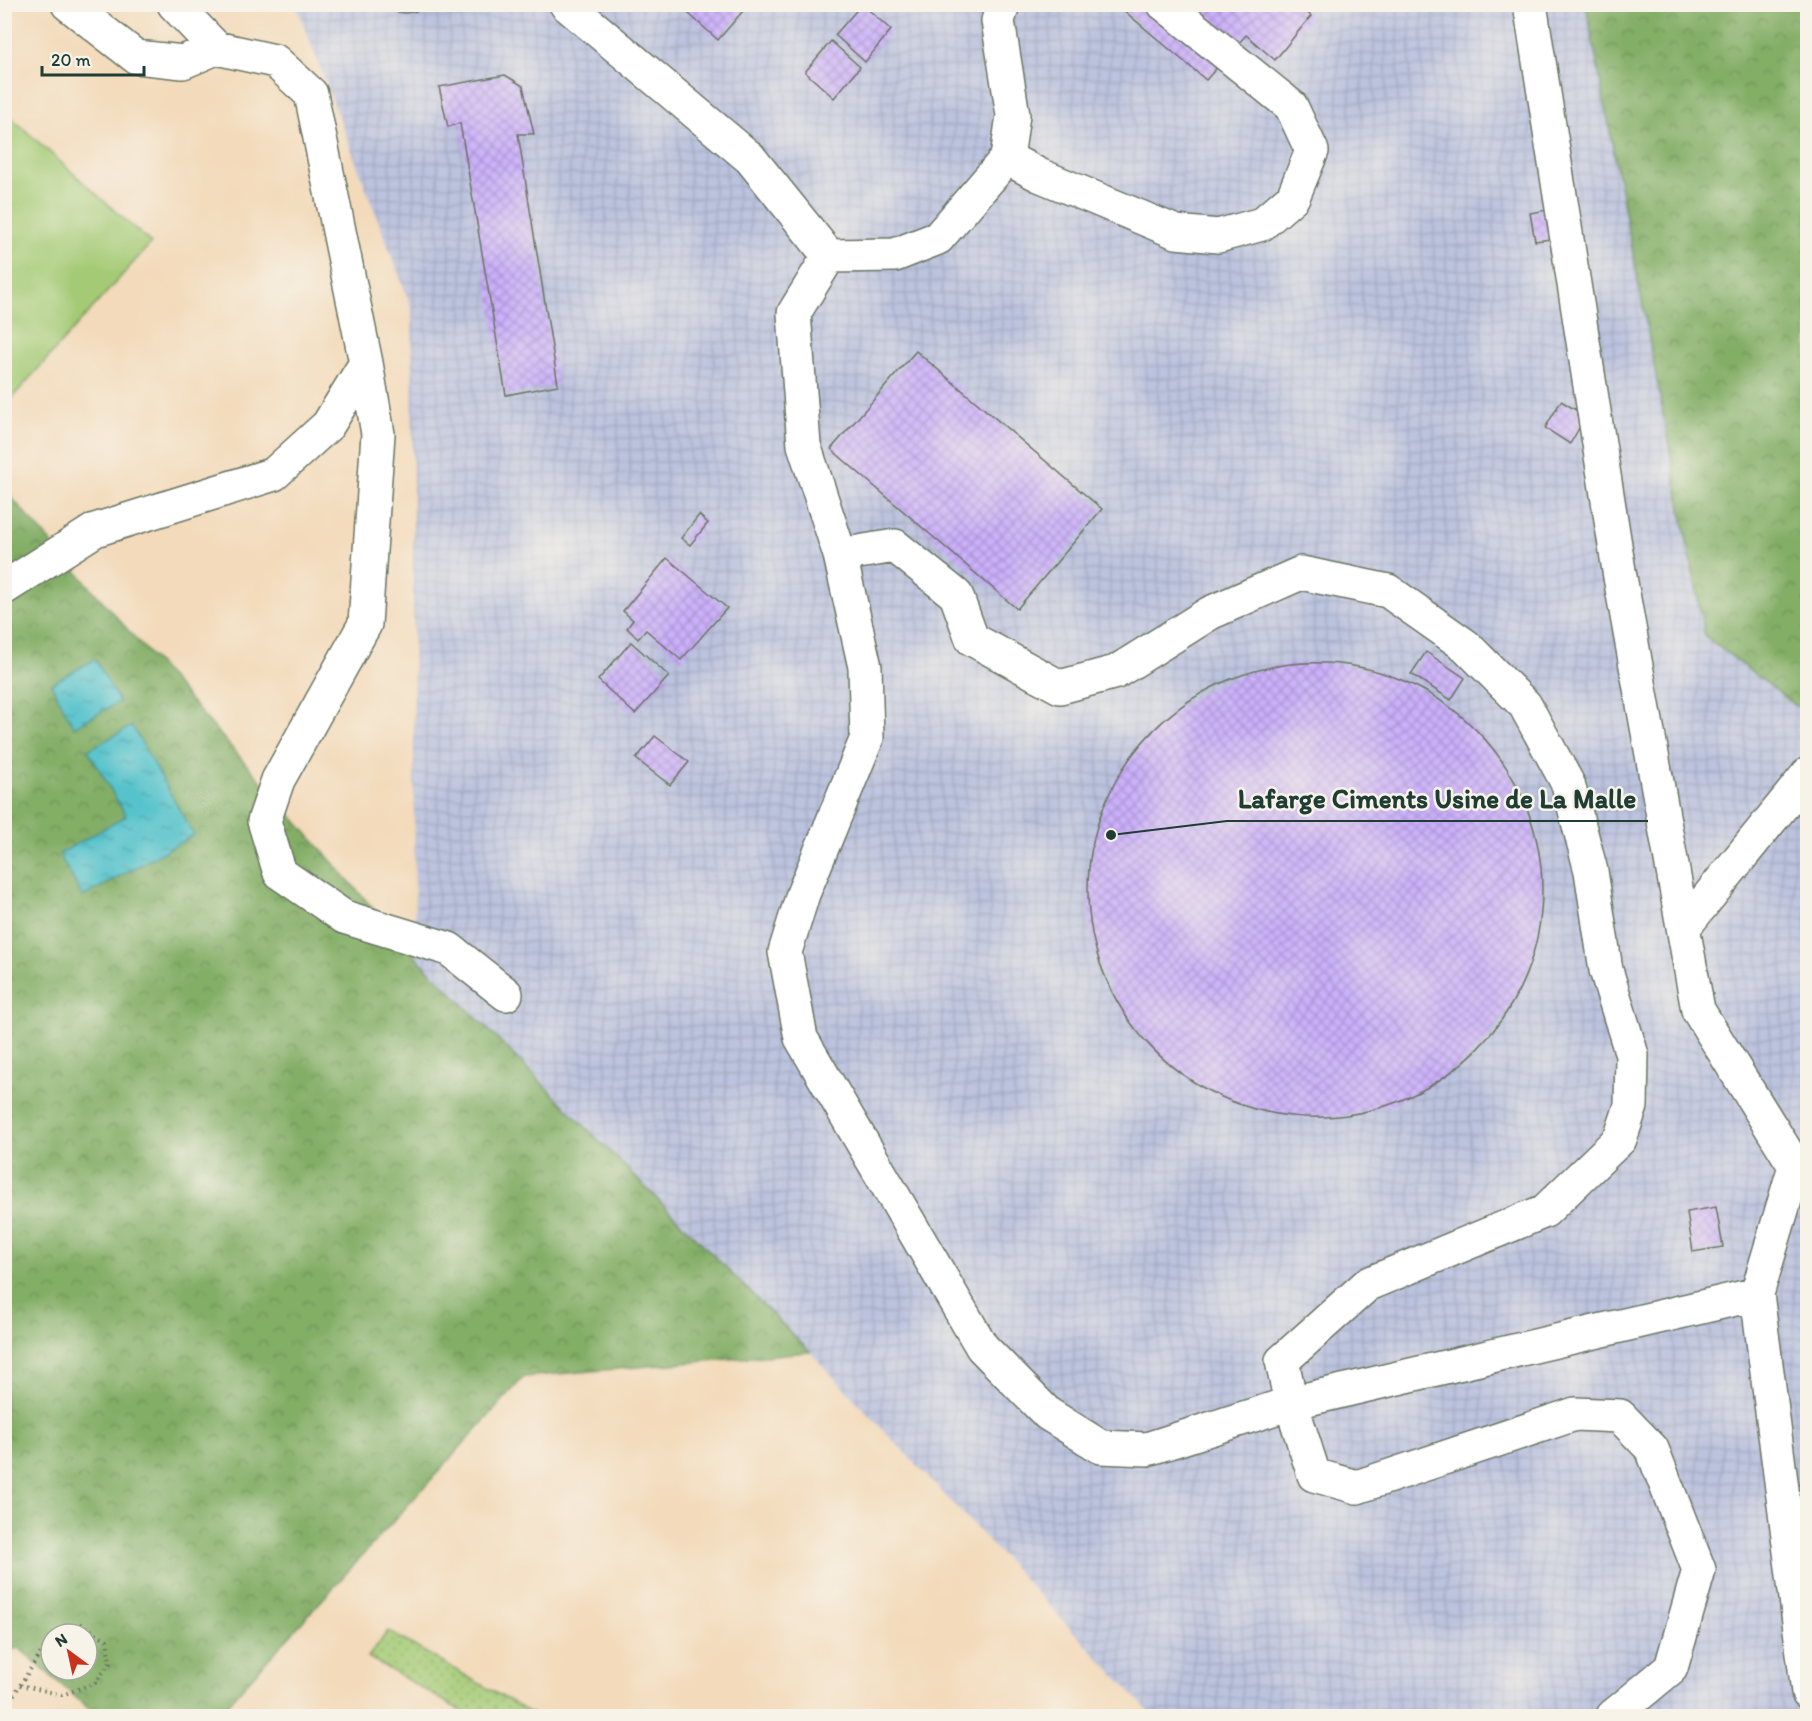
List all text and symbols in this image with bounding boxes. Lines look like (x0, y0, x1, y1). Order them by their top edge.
scale bar (42, 39, 144, 77)
text: 20 m (51, 49, 91, 71)
callout: Lafarge Ciments Usine de La Malle (1227, 776, 1648, 821)
text: Lafarge Ciments Usine de La Malle (1238, 782, 1636, 815)
north arrow (39, 1622, 99, 1682)
text: N (51, 1629, 71, 1651)

